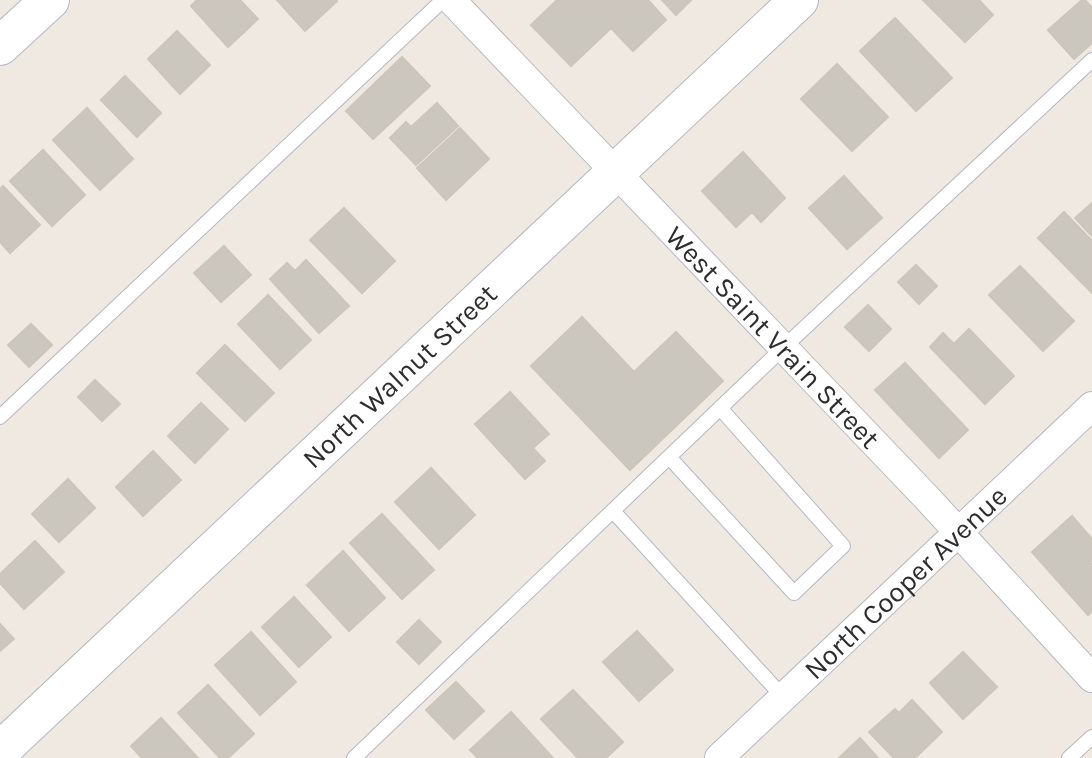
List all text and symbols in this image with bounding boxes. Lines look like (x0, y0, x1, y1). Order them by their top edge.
street label: West Saint Vrain Street (659, 219, 886, 455)
street label: North Walnut Street (296, 277, 504, 475)
street label: North Cooper Avenue (797, 479, 1014, 686)

